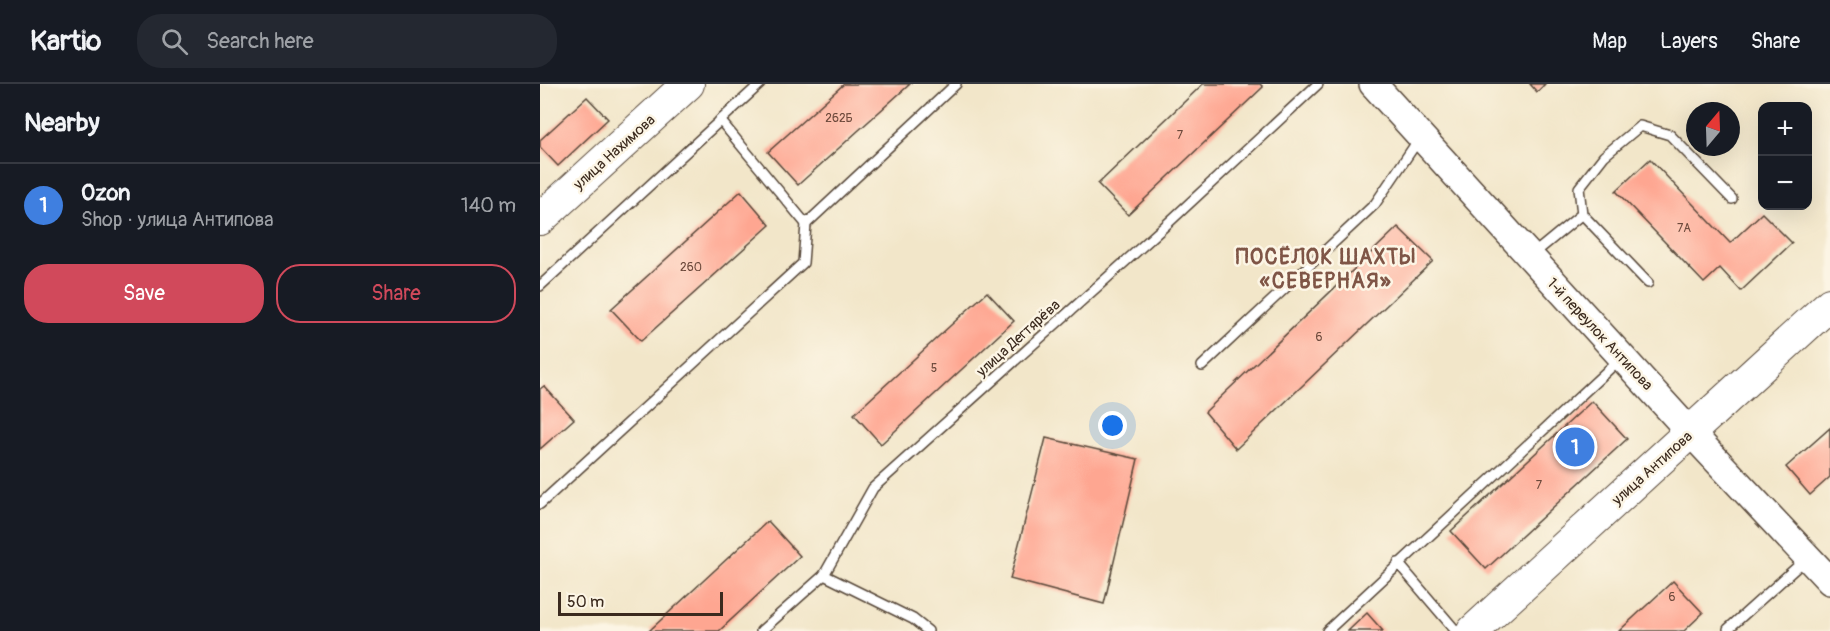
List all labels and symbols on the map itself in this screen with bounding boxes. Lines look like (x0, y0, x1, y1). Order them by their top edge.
north arrow (1686, 102, 1740, 156)
street label: улица Нахимова (569, 111, 659, 195)
house number: 262Б (825, 111, 853, 126)
house number: 7 (1177, 128, 1184, 143)
house number: 7А (1677, 221, 1691, 236)
district label: ПОСЁЛОК ШАХТЫ «СЕВЕРНАЯ» (1236, 244, 1416, 295)
house number: 260 (680, 260, 702, 275)
street label: 1-й переулок Антипова (1543, 274, 1657, 395)
street label: улица Дегтярёва (972, 296, 1064, 382)
house number: 6 (1316, 330, 1323, 345)
house number: 5 (931, 361, 937, 376)
your location (1098, 411, 1127, 440)
pin: 1 (1556, 424, 1594, 470)
street label: улица Антипова (1607, 427, 1697, 510)
house number: 7 (1536, 478, 1543, 493)
scale bar (558, 589, 723, 616)
house number: 6 (1669, 590, 1676, 605)

